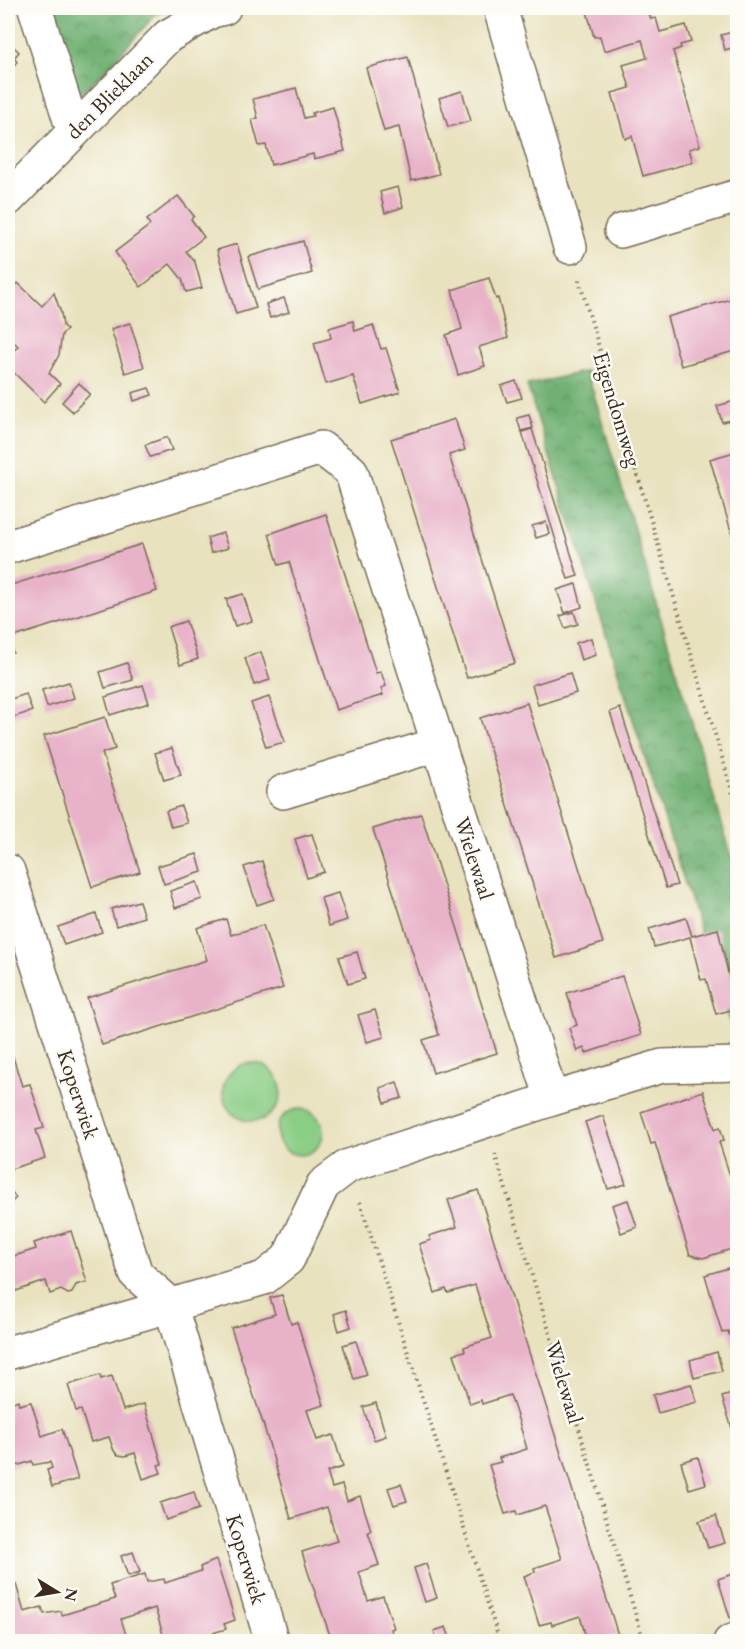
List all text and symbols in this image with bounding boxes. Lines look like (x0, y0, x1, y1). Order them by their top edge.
street label: den Blieklaan (59, 45, 160, 145)
street label: Eigendomweg (586, 348, 649, 471)
street label: Wielewaal (448, 813, 501, 903)
street label: Koperwiek (50, 1046, 107, 1143)
street label: Wielewaal (538, 1337, 591, 1427)
street label: Koperwiek (219, 1511, 274, 1608)
north arrow (27, 1562, 87, 1622)
text: N (60, 1586, 83, 1603)

